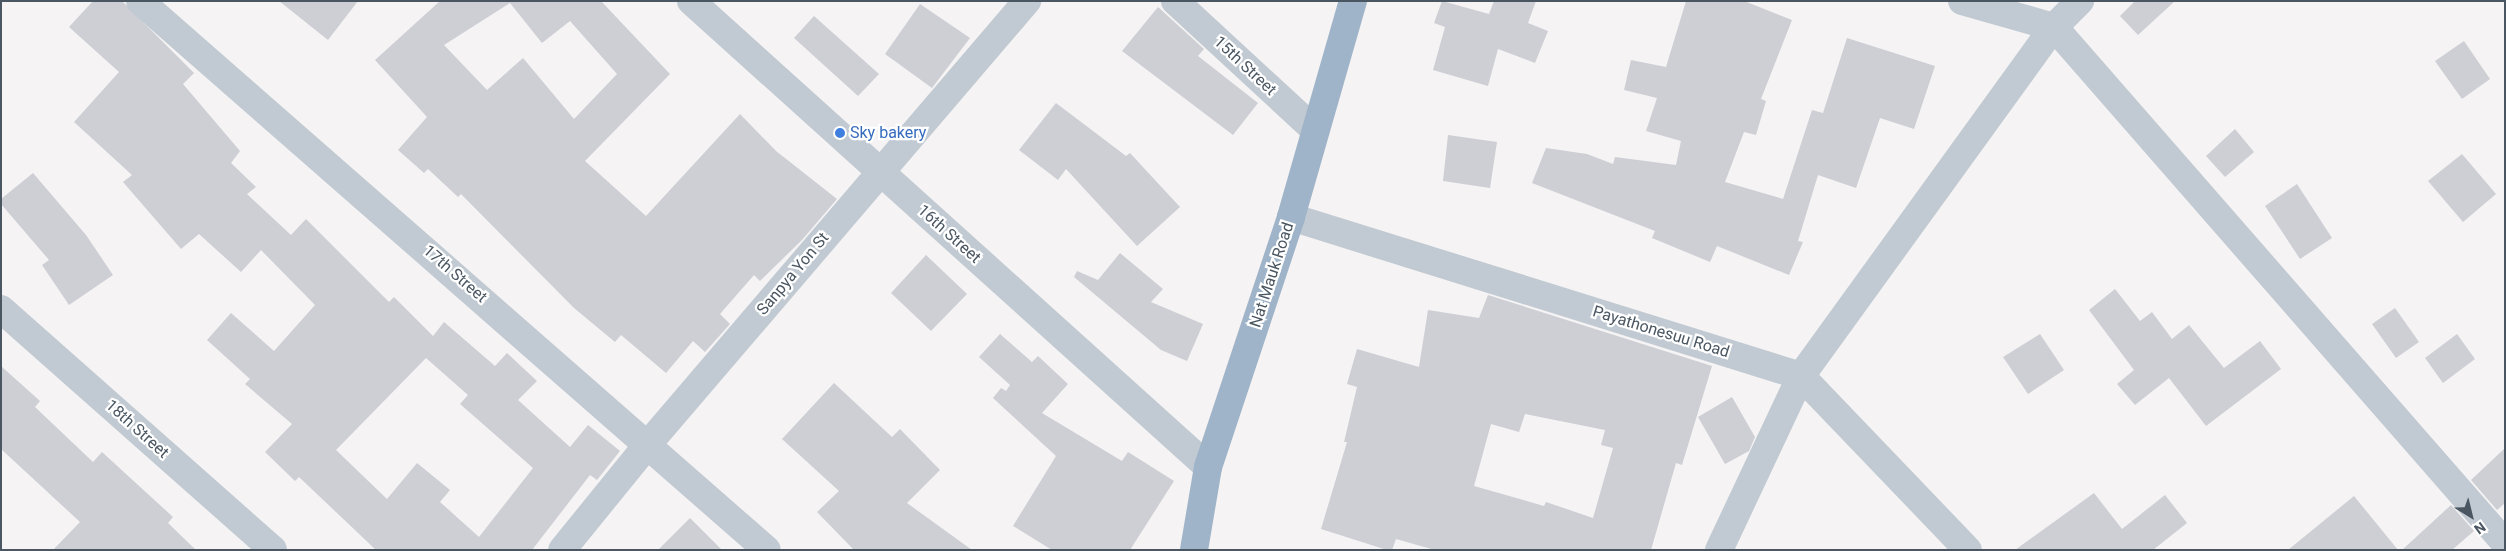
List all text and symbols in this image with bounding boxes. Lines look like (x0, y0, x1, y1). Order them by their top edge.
street label: 15th Street (1210, 32, 1280, 100)
place label: Sky bakery (850, 123, 926, 143)
marker: Sky bakery (834, 127, 846, 139)
street label: 16th Street (914, 201, 984, 267)
street label: Nat Mauk Road (1246, 220, 1298, 330)
street label: Sanpya Yon St (753, 229, 833, 319)
street label: 17th Street (419, 241, 491, 307)
street label: Payathonesuu Road (1590, 302, 1732, 362)
street label: 18th Street (102, 396, 172, 462)
north arrow (2446, 491, 2496, 541)
text: N (2471, 519, 2489, 538)

